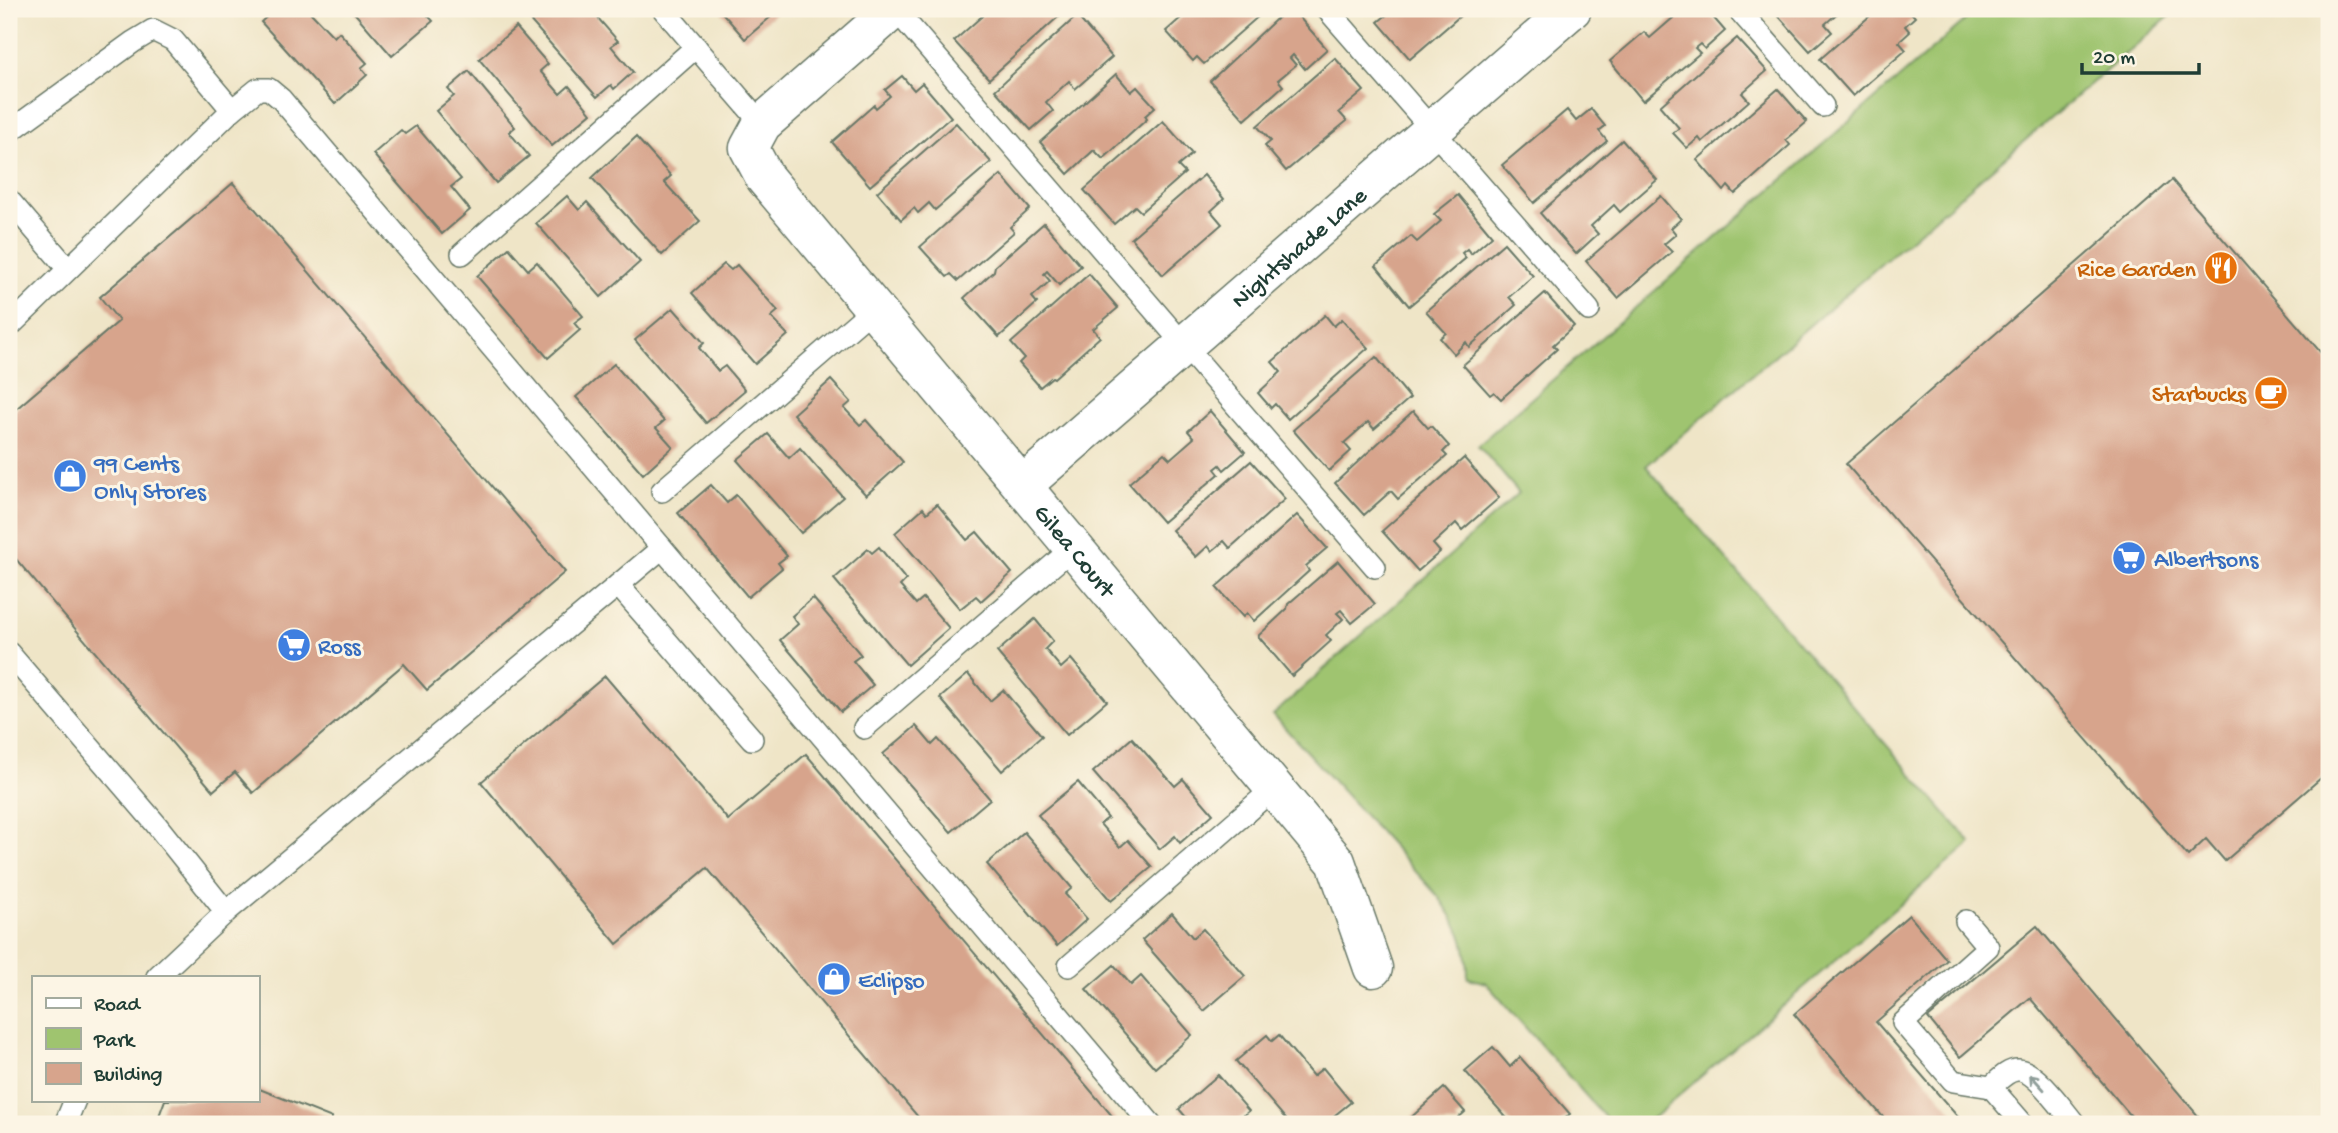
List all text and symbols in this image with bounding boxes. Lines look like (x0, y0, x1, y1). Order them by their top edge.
scale bar (2082, 32, 2200, 76)
text: 20 m (2093, 47, 2135, 72)
street label: Nightshade Lane (1226, 182, 1375, 316)
restaurant icon: Rice Garden (2202, 249, 2240, 287)
place label: Rice Garden (2077, 257, 2197, 286)
cafe icon: Starbucks (2252, 374, 2290, 412)
place label: Starbucks (2152, 382, 2247, 411)
place label: 99 Cents Only Stores (93, 451, 207, 508)
shop icon: 99 Cents Only Stores (51, 457, 89, 495)
street label: Gilea Court (1026, 500, 1121, 606)
supermarket icon: Albertsons (2110, 539, 2148, 577)
place label: Albertsons (2154, 547, 2259, 576)
supermarket icon: Ross (275, 626, 313, 664)
place label: Ross (318, 634, 362, 663)
shop icon: Eclipso (815, 960, 853, 998)
place label: Eclipso (858, 968, 925, 997)
legend (32, 976, 259, 1102)
text: Road (94, 994, 142, 1019)
text: Park (93, 1030, 137, 1055)
text: Building (93, 1064, 163, 1089)
one-way arrow (2029, 1074, 2046, 1091)

